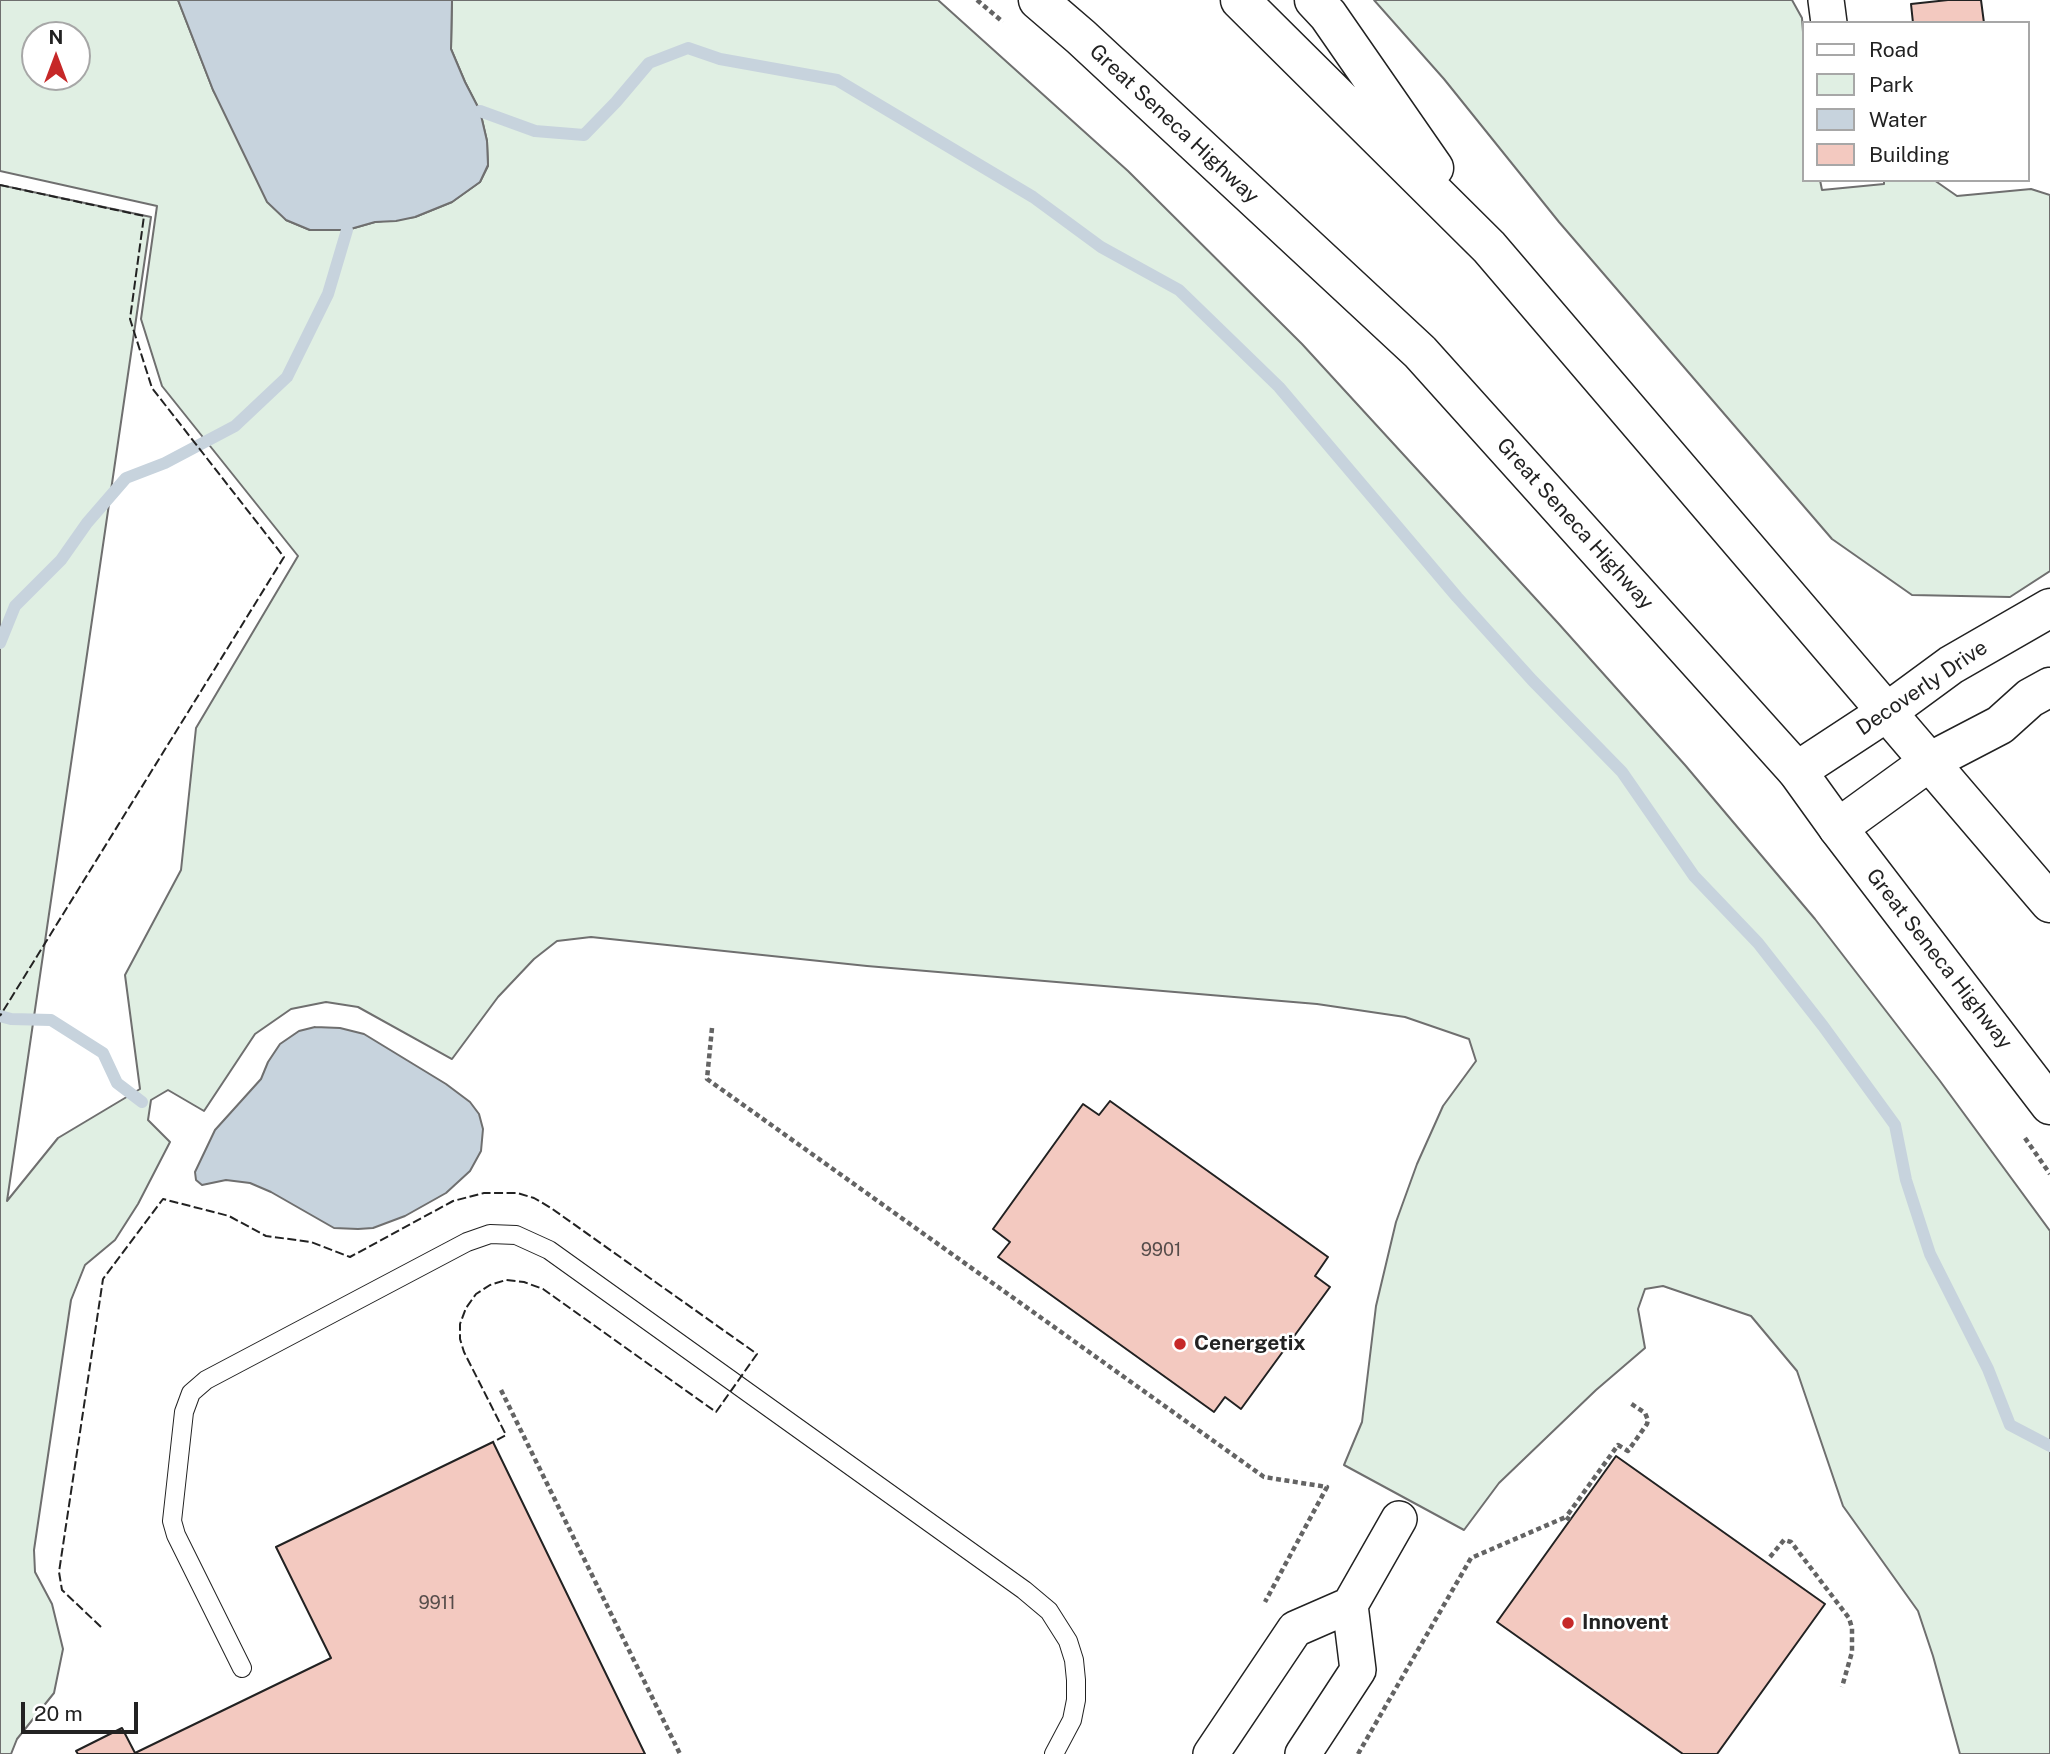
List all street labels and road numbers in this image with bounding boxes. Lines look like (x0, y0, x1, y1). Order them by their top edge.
street label: Great Seneca Highway (1084, 39, 1264, 209)
street label: Great Seneca Highway (1491, 433, 1659, 615)
street label: Decoverly Drive (1852, 635, 1992, 741)
street label: Great Seneca Highway (1861, 864, 2017, 1054)

